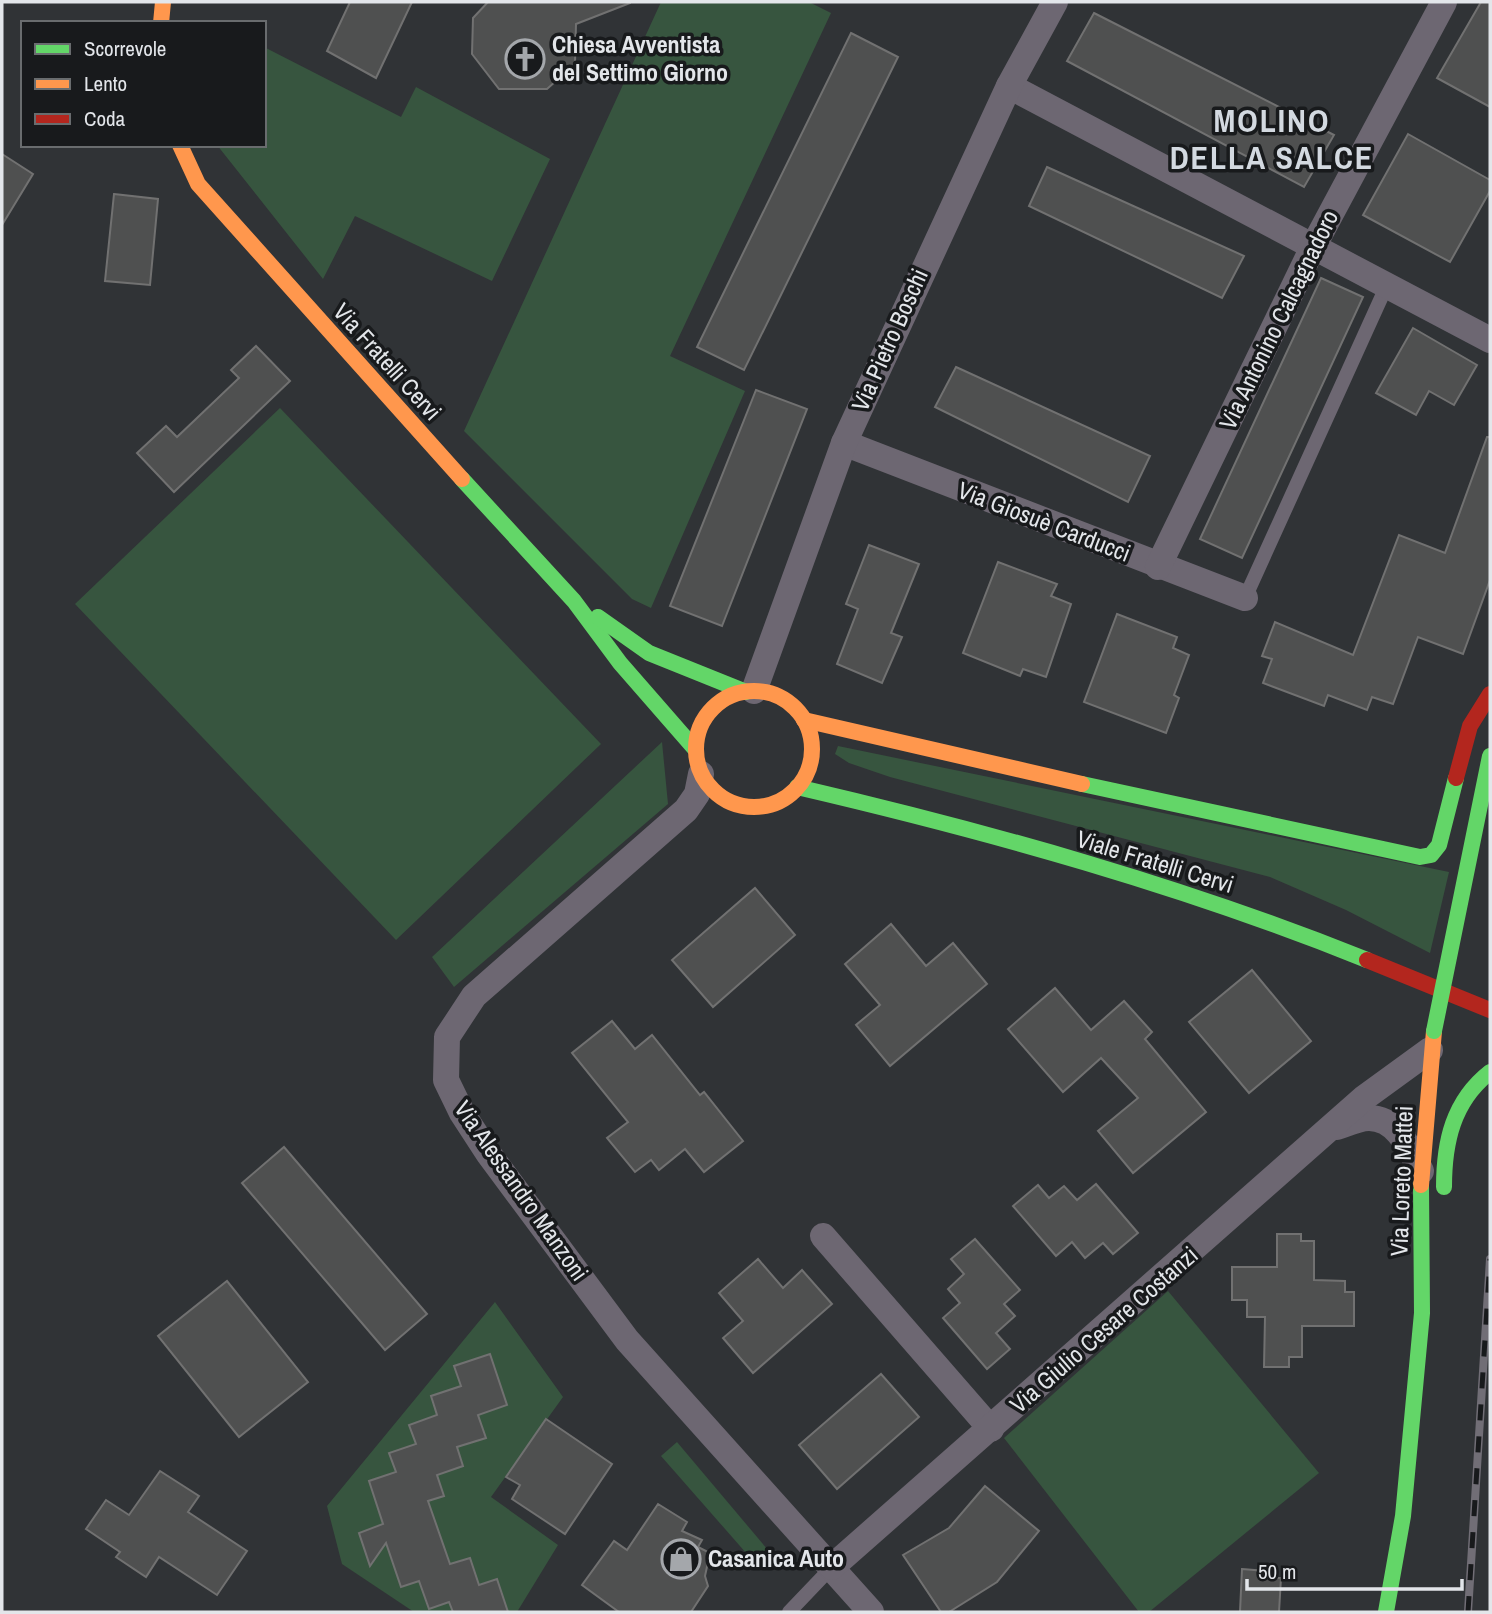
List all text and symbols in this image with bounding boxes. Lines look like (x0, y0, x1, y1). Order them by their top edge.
legend (21, 21, 266, 147)
place label: Chiesa Avventista del Settimo Giorno (552, 28, 728, 88)
text: Scorrevole (84, 34, 166, 63)
church icon: Chiesa Avventista del Settimo Giorno (504, 38, 546, 80)
text: Lento (84, 69, 127, 98)
district label: MOLINO DELLA SALCE (1170, 99, 1374, 179)
text: Coda (84, 104, 126, 133)
street label: Via Antonino Calcagnadoro (1211, 205, 1345, 435)
street label: Via Pietro Boschi (843, 263, 935, 416)
street label: Via Fratelli Cervi (327, 296, 449, 427)
street label: Via Giosuè Carducci (954, 473, 1135, 569)
street label: Viale Fratelli Cervi (1073, 822, 1238, 900)
street label: Via Alessandro Manzoni (448, 1094, 596, 1287)
street label: Via Loreto Mattei (1382, 1105, 1420, 1257)
street label: Via Giulio Cesare Costanzi (1003, 1239, 1204, 1420)
shop icon: Casanica Auto (660, 1538, 702, 1580)
place label: Casanica Auto (708, 1542, 844, 1574)
scale bar (1247, 1548, 1462, 1592)
text: 50 m (1258, 1557, 1296, 1586)

